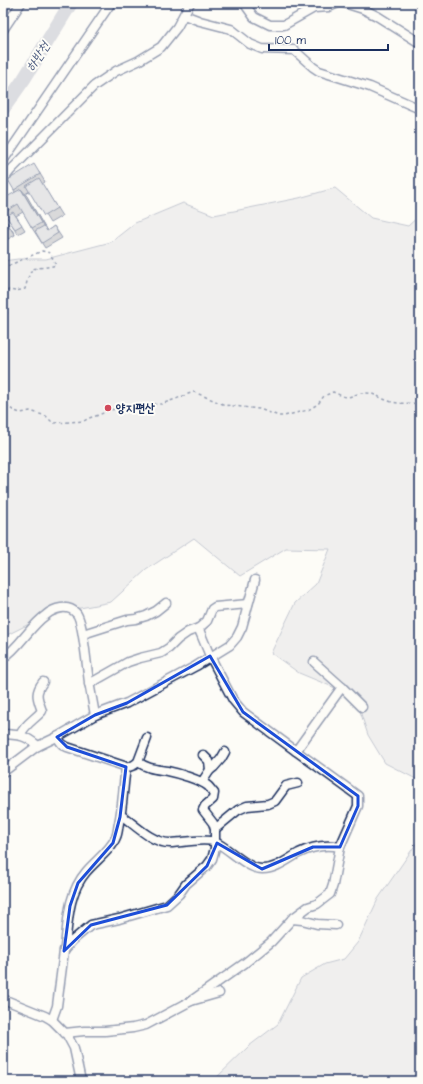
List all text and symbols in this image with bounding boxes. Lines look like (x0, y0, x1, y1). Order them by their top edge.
scale bar (269, 26, 388, 52)
text: 100 m (275, 32, 306, 49)
water label: 하반천 (22, 37, 55, 75)
place label: 양지편산 (116, 400, 155, 417)
marker: 양지편산 (103, 403, 113, 413)

